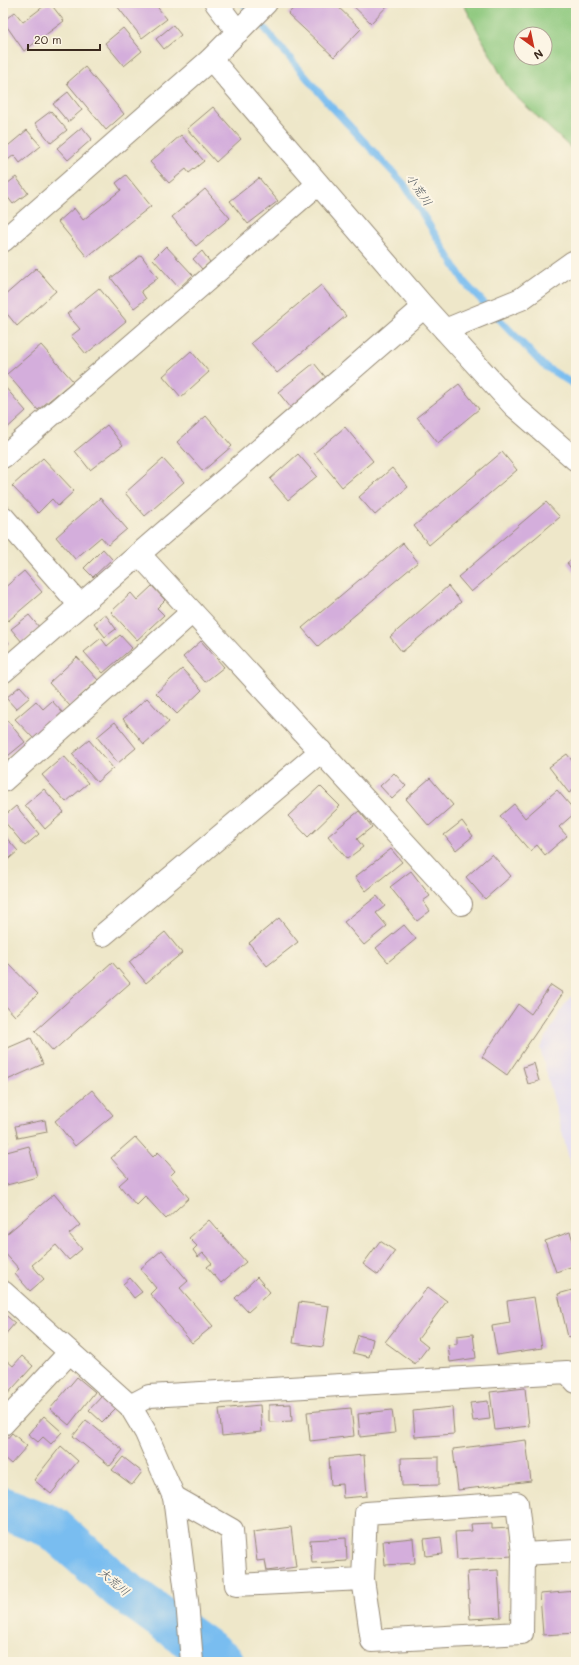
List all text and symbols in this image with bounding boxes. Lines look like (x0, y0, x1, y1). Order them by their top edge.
scale bar (28, 26, 100, 52)
north arrow (513, 26, 553, 66)
text: 20 m (34, 31, 62, 47)
text: N (531, 46, 546, 63)
water label: 小荒川 (403, 170, 437, 209)
water label: 大荒川 (96, 1564, 134, 1599)

